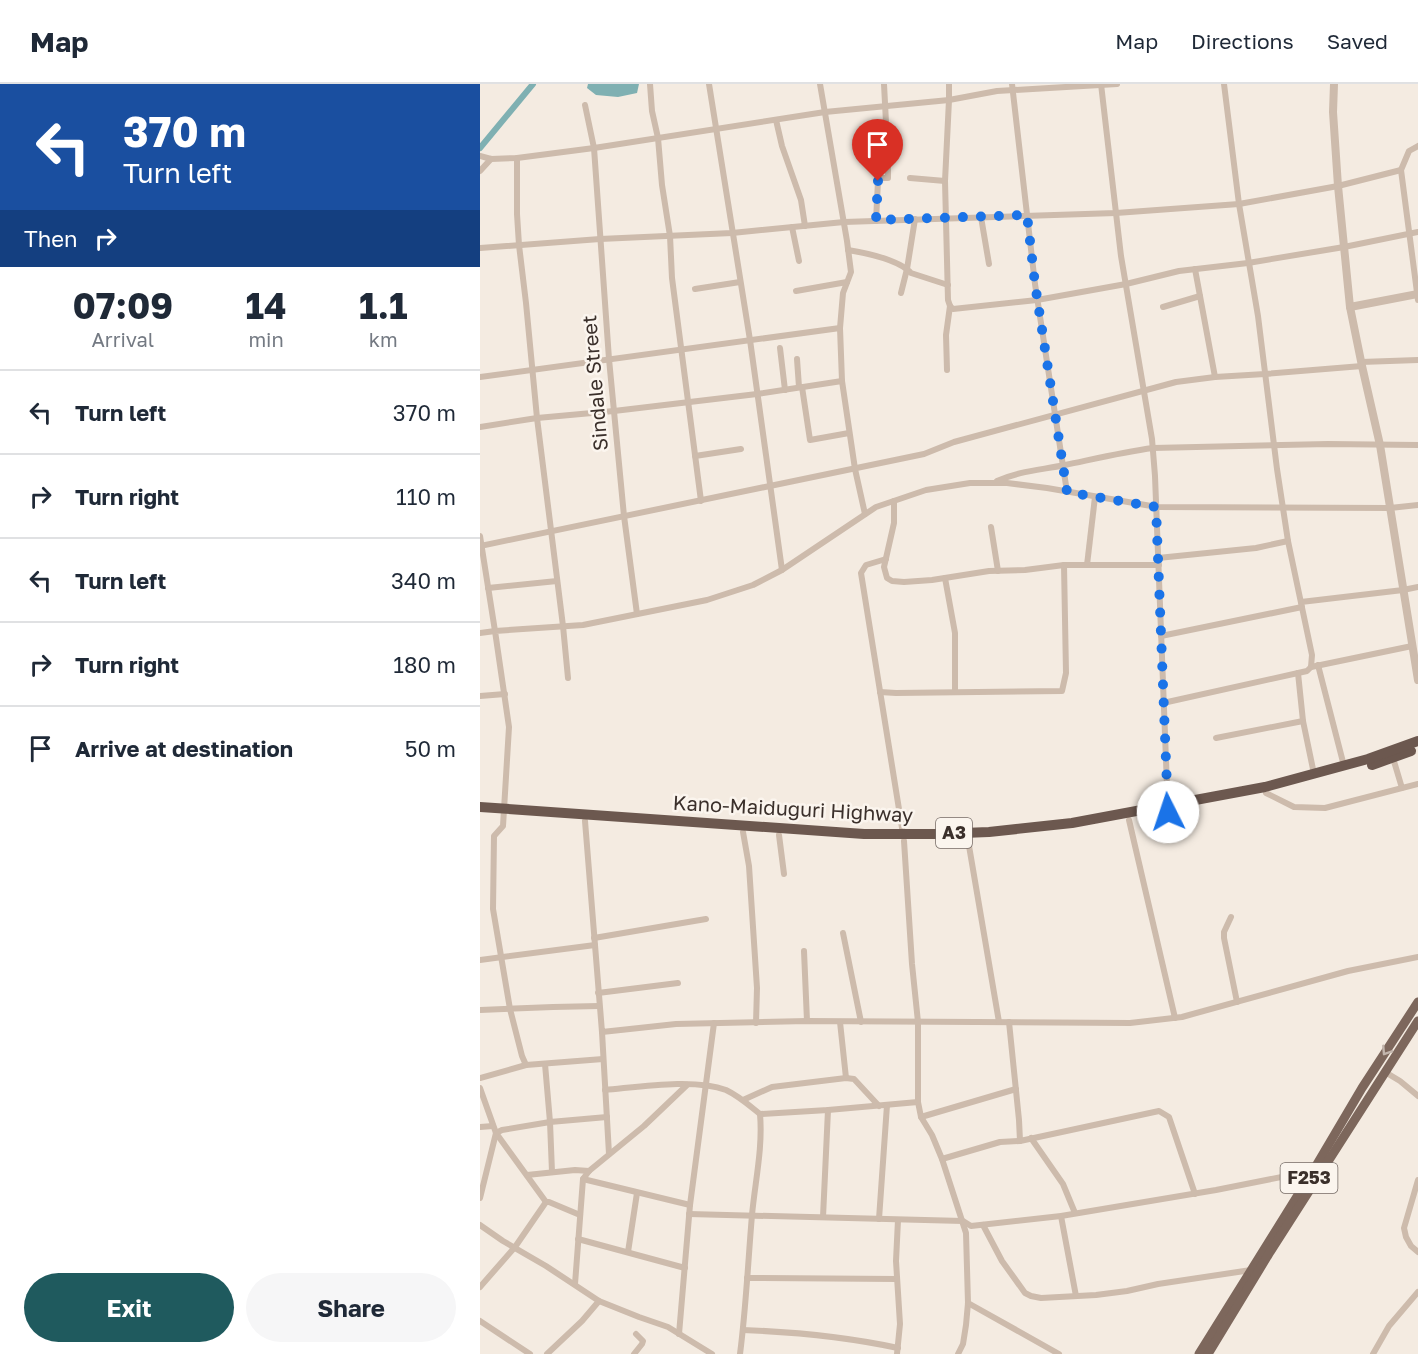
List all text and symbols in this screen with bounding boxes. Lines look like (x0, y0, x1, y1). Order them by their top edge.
text: Map (30, 25, 88, 58)
text: Map (1115, 28, 1158, 54)
text: Directions (1191, 28, 1294, 54)
text: Saved (1327, 28, 1388, 54)
text: 370 m (123, 106, 246, 156)
icon: left (24, 108, 102, 186)
pin (852, 119, 903, 181)
icon: arrive (861, 128, 894, 161)
text: Turn left (123, 157, 232, 189)
icon: right (89, 222, 122, 255)
text: Then (24, 225, 77, 252)
text: 07:09 (72, 284, 173, 327)
text: 14 (246, 284, 287, 327)
text: 1.1 (359, 284, 408, 327)
street label: Sindale Street (576, 314, 612, 452)
text: Arrival (91, 327, 154, 351)
text: min (248, 327, 284, 351)
text: km (369, 327, 398, 351)
icon: left (24, 396, 57, 429)
text: Turn left (75, 399, 166, 426)
text: 370 m (393, 399, 456, 426)
icon: right (24, 480, 57, 513)
text: Turn right (75, 483, 179, 510)
text: 110 m (396, 483, 456, 510)
icon: left (24, 564, 57, 597)
text: Turn left (75, 567, 166, 594)
text: 340 m (391, 567, 456, 594)
icon: right (24, 648, 57, 681)
text: Turn right (75, 651, 179, 678)
text: 180 m (393, 651, 456, 678)
icon: arrive (24, 732, 57, 765)
text: Arrive at destination (75, 735, 293, 762)
text: 50 m (405, 735, 456, 762)
position arrow (1136, 780, 1200, 844)
street label: Kano-Maiduguri Highway (672, 790, 914, 826)
road number: A3 (936, 818, 972, 848)
one-way arrow (1382, 1044, 1393, 1055)
road number: F253 (1280, 1163, 1338, 1193)
button: Exit (24, 1273, 234, 1342)
button: Share (246, 1273, 456, 1342)

